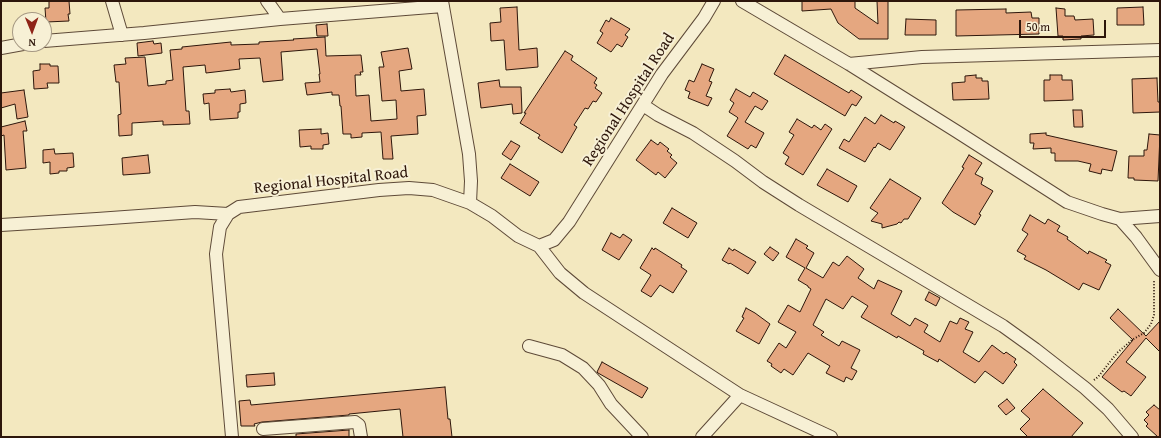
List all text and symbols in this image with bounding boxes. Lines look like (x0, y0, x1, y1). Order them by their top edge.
north arrow (12, 12, 52, 52)
scale bar (1021, 12, 1108, 38)
text: 50 m (1026, 18, 1050, 35)
street label: Regional Hospital Road (579, 30, 679, 170)
text: N (28, 35, 36, 51)
street label: Regional Hospital Road (253, 163, 409, 199)

